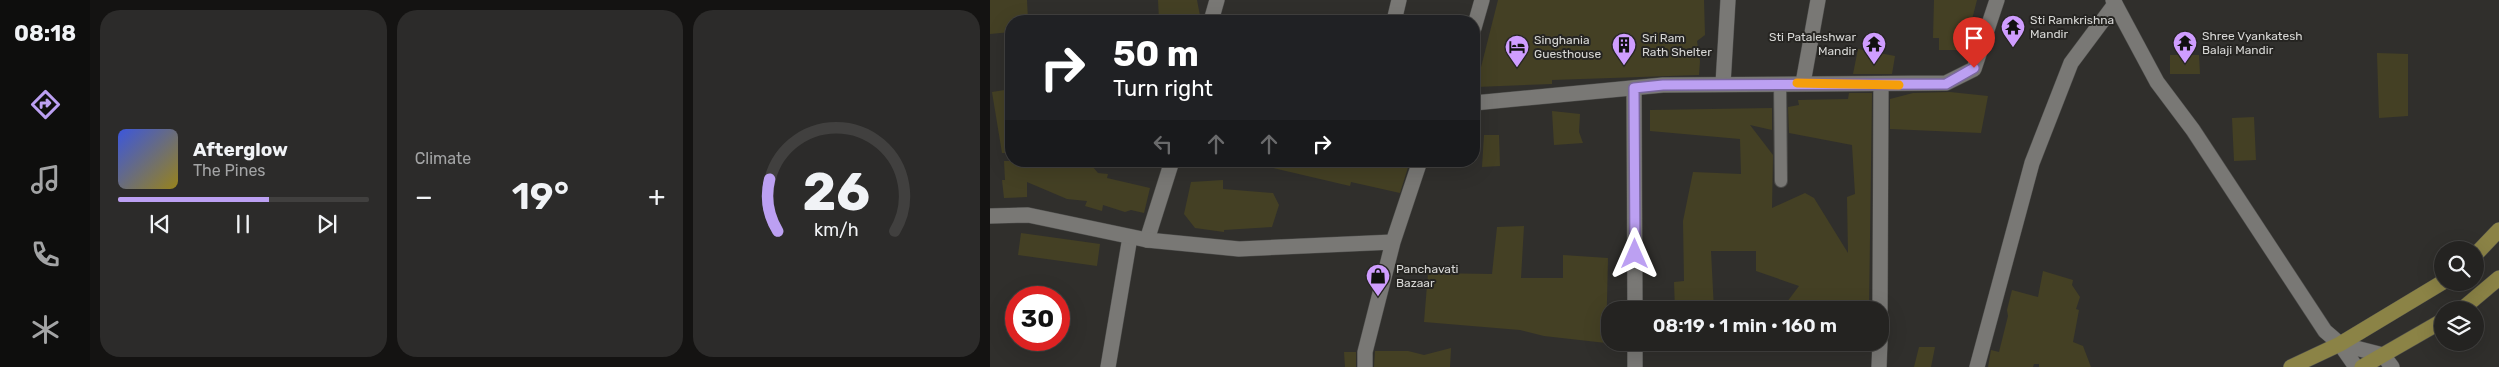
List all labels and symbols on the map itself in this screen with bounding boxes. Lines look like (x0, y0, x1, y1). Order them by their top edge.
place label: Sti Ramkrishna Mandir (2030, 13, 2114, 41)
temple icon: Sti Ramkrishna Mandir (2000, 14, 2026, 48)
pin (1953, 17, 1995, 68)
place label: Shree Vyankatesh Balaji Mandir (2202, 29, 2303, 57)
place label: Sti Pataleshwar Mandir (1769, 30, 1856, 58)
temple icon: Shree Vyankatesh Balaji Mandir (2172, 30, 2198, 64)
place label: Sri Ram Rath Shelter (1642, 31, 1712, 59)
temple icon: Sti Pataleshwar Mandir (1861, 31, 1887, 65)
building icon: Sri Ram Rath Shelter (1611, 32, 1637, 66)
place label: Singhania Guesthouse (1534, 33, 1601, 61)
hotel icon: Singhania Guesthouse (1504, 34, 1530, 68)
position arrow (1608, 227, 1660, 279)
place label: Panchavati Bazaar (1396, 262, 1459, 290)
shop icon: Panchavati Bazaar (1365, 263, 1391, 297)
speed limit sign: 30 (1005, 286, 1070, 351)

